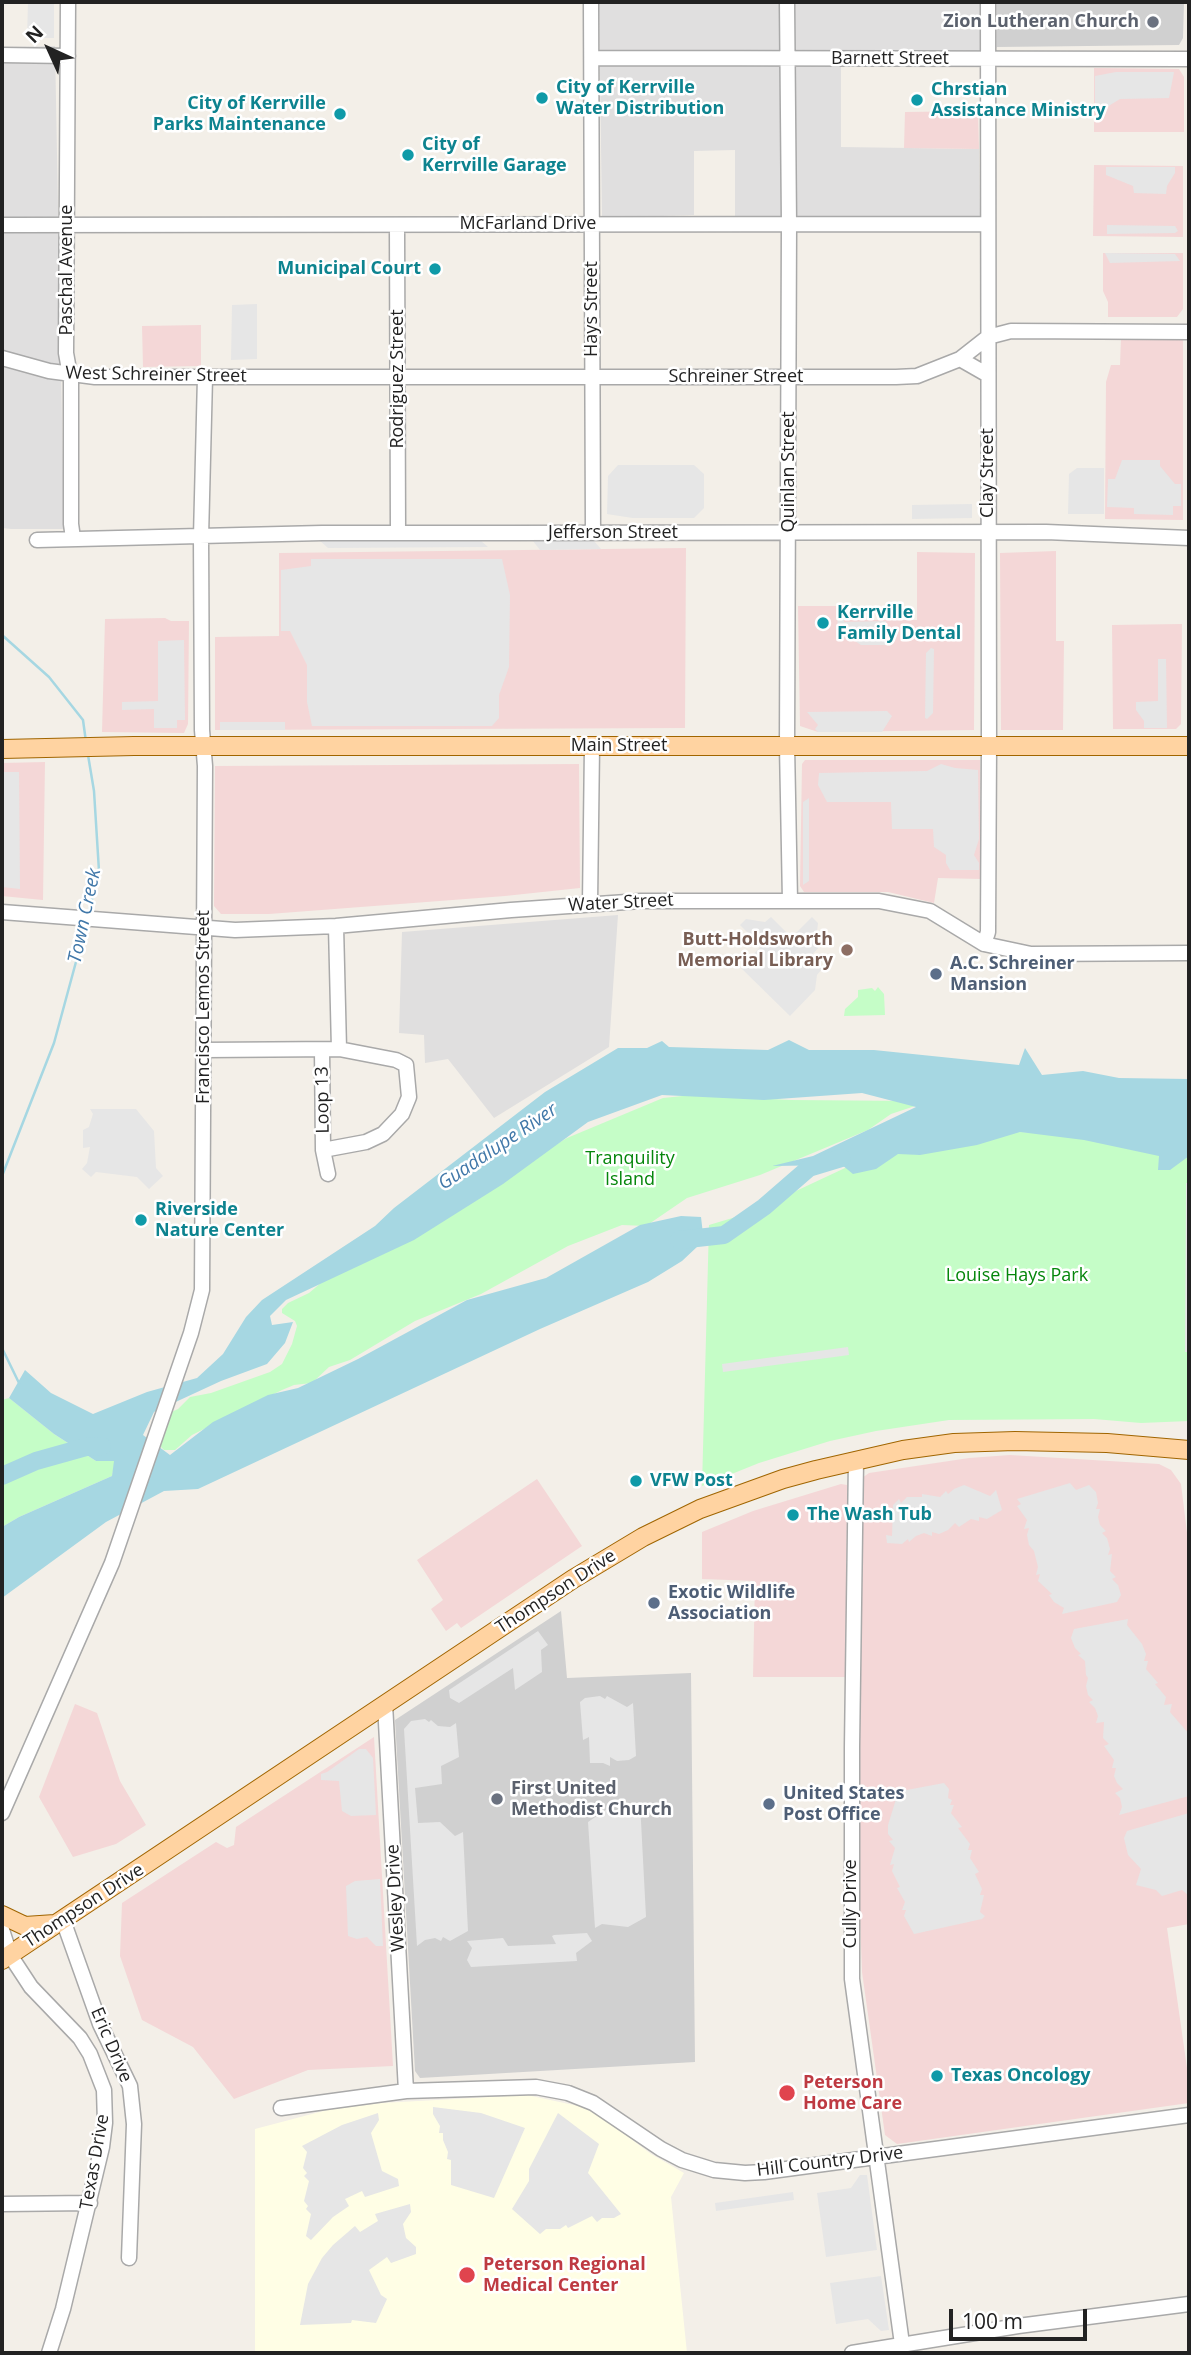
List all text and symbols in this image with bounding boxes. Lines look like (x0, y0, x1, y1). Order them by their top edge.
place label: Zion Lutheran Church (943, 11, 1139, 33)
north arrow (14, 14, 84, 84)
marker: Zion Lutheran Church (1145, 14, 1161, 30)
text: N (19, 20, 49, 49)
street label: Barnett Street (831, 48, 949, 70)
place label: City of Kerrville Water Distribution (556, 77, 724, 119)
place label: Chrstian Assistance Ministry (931, 79, 1106, 122)
marker: City of Kerrville Water Distribution (534, 90, 550, 106)
marker: Chrstian Assistance Ministry (909, 92, 925, 108)
place label: City of Kerrville Parks Maintenance (153, 93, 326, 136)
marker: City of Kerrville Parks Maintenance (332, 106, 348, 122)
place label: City of Kerrville Garage (422, 134, 567, 176)
marker: City of Kerrville Garage (400, 147, 416, 163)
street label: Paschal Avenue (56, 205, 78, 335)
street label: McFarland Drive (460, 213, 596, 235)
place label: Municipal Court (277, 258, 421, 280)
marker: Municipal Court (427, 261, 443, 277)
street label: Hays Street (581, 261, 603, 357)
street label: Rodriguez Street (387, 309, 409, 449)
street label: West Schreiner Street (65, 363, 247, 387)
street label: Schreiner Street (669, 366, 803, 388)
street label: Quinlan Street (778, 411, 800, 533)
street label: Clay Street (977, 428, 999, 518)
street label: Jefferson Street (548, 522, 678, 544)
place label: Kerrville Family Dental (837, 602, 961, 644)
marker: Kerrville Family Dental (815, 615, 831, 631)
street label: Main Street (571, 735, 667, 757)
water label: Town Creek (64, 866, 106, 966)
street label: Water Street (568, 889, 674, 917)
street label: Francisco Lemos Street (193, 910, 215, 1104)
place label: Butt-Holdsworth Memorial Library (677, 929, 833, 972)
marker: Butt-Holdsworth Memorial Library (839, 942, 855, 958)
place label: A.C. Schreiner Mansion (950, 953, 1075, 996)
marker: A.C. Schreiner Mansion (928, 966, 944, 982)
street label: Loop 13 (312, 1066, 334, 1134)
water label: Guadalupe River (434, 1099, 562, 1195)
park label: Tranquility Island (585, 1148, 675, 1190)
place label: Riverside Nature Center (155, 1199, 284, 1242)
marker: Riverside Nature Center (133, 1212, 149, 1228)
park label: Louise Hays Park (946, 1265, 1088, 1287)
place label: VFW Post (650, 1470, 733, 1492)
marker: VFW Post (628, 1473, 644, 1489)
place label: The Wash Tub (807, 1504, 932, 1526)
marker: The Wash Tub (785, 1507, 801, 1523)
street label: Thompson Drive (492, 1545, 620, 1639)
place label: Exotic Wildlife Association (668, 1582, 795, 1624)
marker: Exotic Wildlife Association (646, 1595, 662, 1611)
place label: First United Methodist Church (511, 1778, 672, 1820)
place label: United States Post Office (783, 1783, 904, 1826)
marker: First United Methodist Church (489, 1791, 505, 1807)
marker: United States Post Office (761, 1796, 777, 1812)
street label: Wesley Drive (382, 1844, 410, 1952)
street label: Thompson Drive (20, 1859, 148, 1953)
street label: Cully Drive (840, 1859, 862, 1949)
street label: Eric Drive (86, 2004, 136, 2086)
place label: Texas Oncology (951, 2065, 1091, 2087)
marker: Texas Oncology (929, 2068, 945, 2084)
place label: Peterson Home Care (803, 2072, 902, 2114)
marker: Peterson Home Care (777, 2083, 797, 2103)
street label: Texas Drive (76, 2112, 114, 2212)
street label: Hill Country Drive (756, 2142, 904, 2182)
place label: Peterson Regional Medical Center (483, 2254, 646, 2296)
marker: Peterson Regional Medical Center (457, 2265, 477, 2285)
scale bar (953, 2296, 1091, 2340)
text: 100 m (962, 2307, 1023, 2335)

